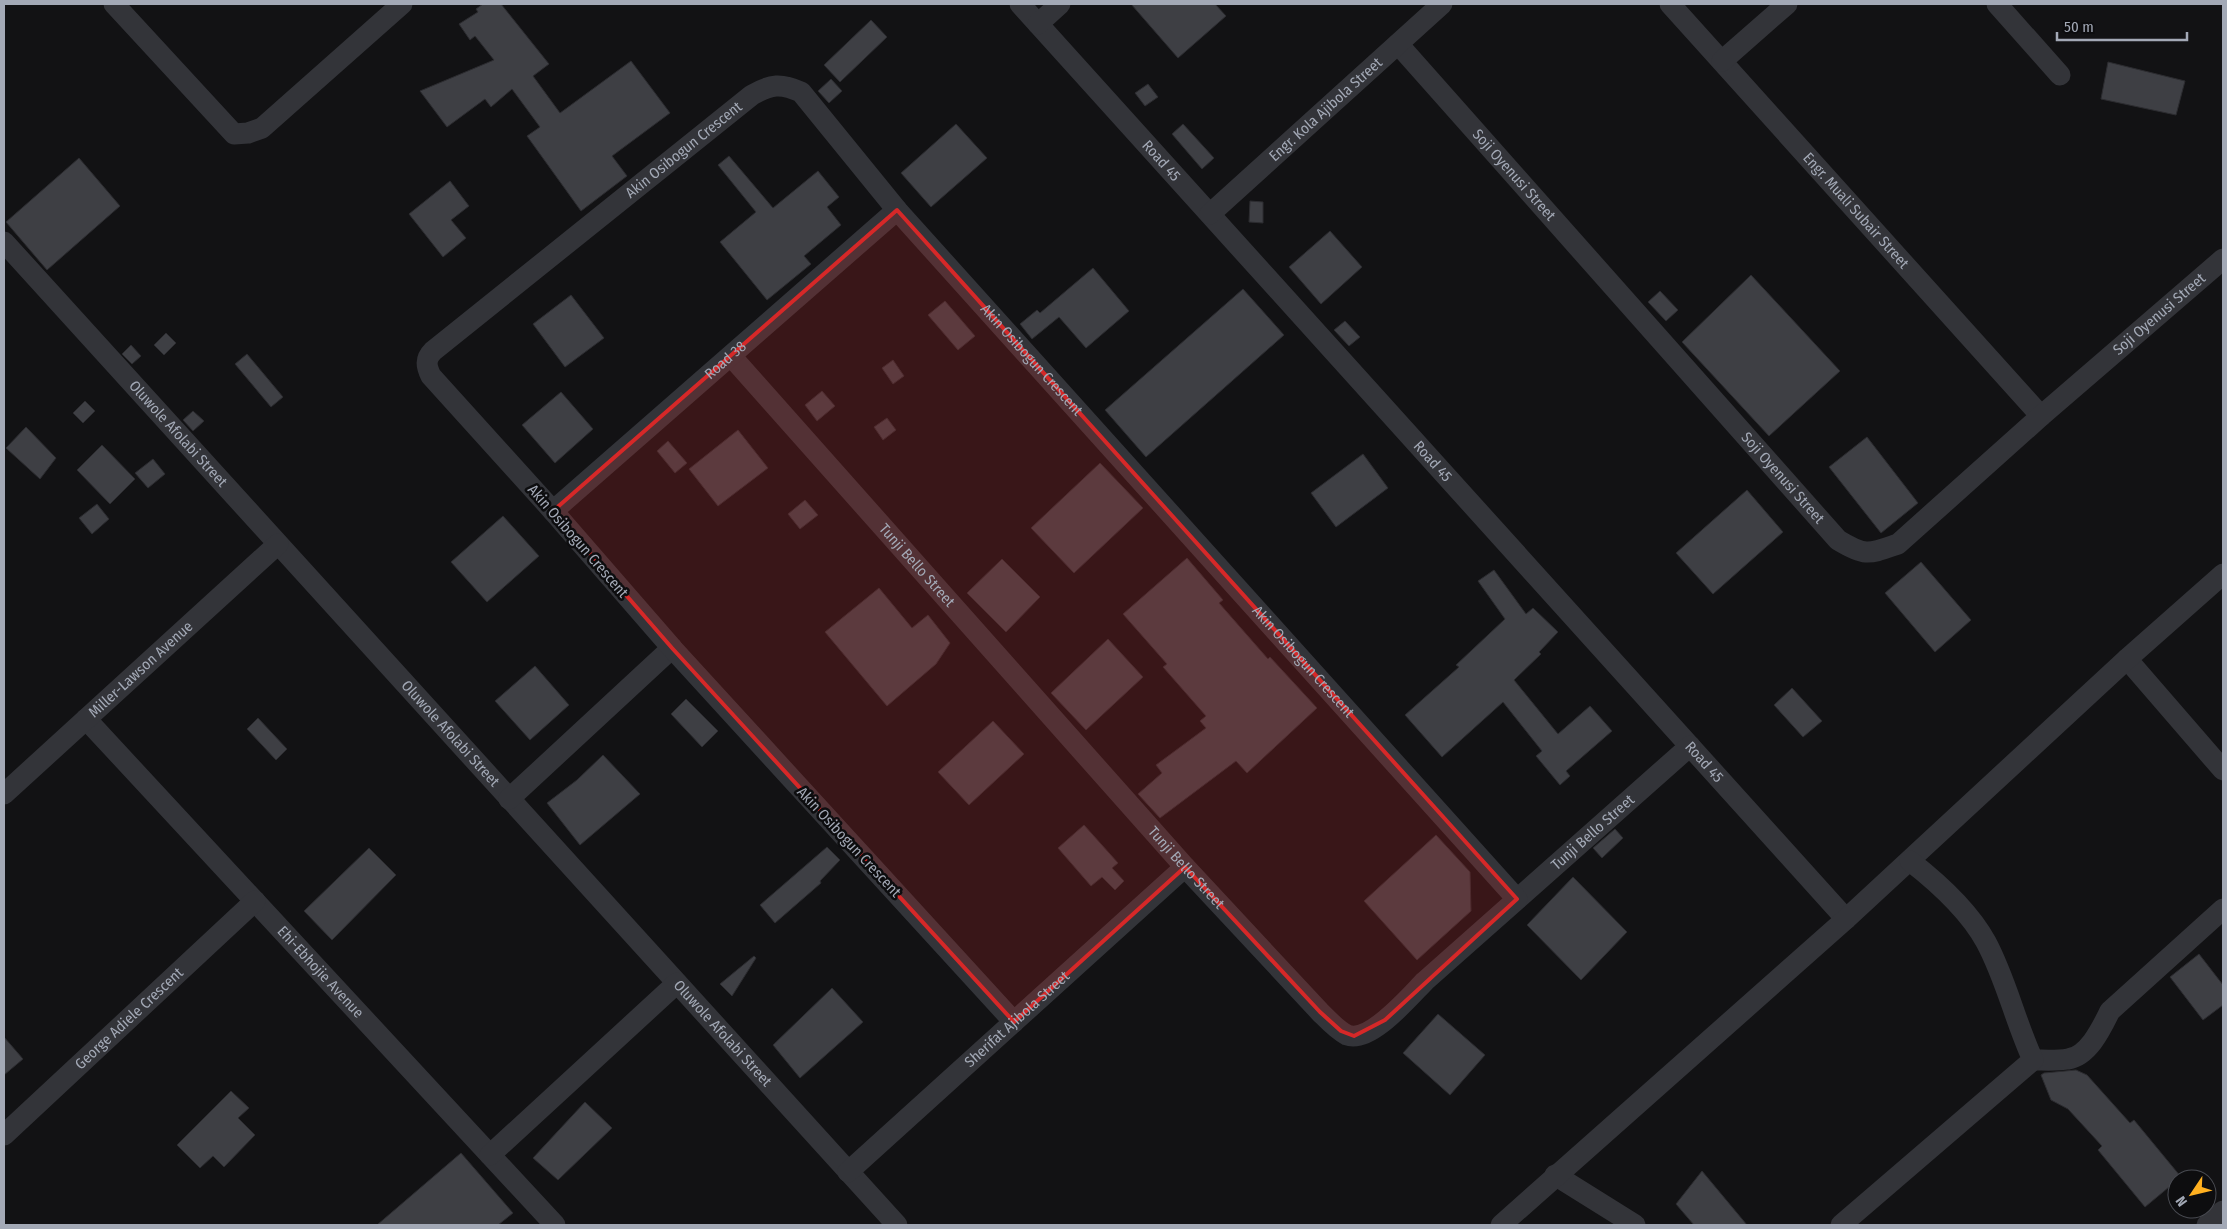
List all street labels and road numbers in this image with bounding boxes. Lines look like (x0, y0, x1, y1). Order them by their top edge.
street label: Engr. Kola Ajibola Street (1265, 54, 1386, 165)
street label: Akin Osibogun Crescent (622, 98, 746, 202)
street label: Soji Oyenusi Street (1469, 125, 1560, 224)
street label: Road 45 (1138, 137, 1184, 185)
street label: Engr. Muali Subair Street (1799, 149, 1913, 272)
street label: Soji Oyenusi Street (2109, 269, 2209, 359)
street label: Akin Osibogun Crescent (977, 300, 1087, 419)
street label: Road 38 (701, 337, 750, 383)
street label: Oluwole Afolabi Street (125, 377, 231, 491)
street label: Soji Oyenusi Street (1738, 428, 1828, 527)
street label: Road 45 (1410, 437, 1456, 485)
street label: Akin Osibogun Crescent (524, 481, 632, 601)
street label: Tunji Bello Street (875, 520, 959, 611)
street label: Akin Osibogun Crescent (1248, 602, 1358, 721)
street label: Miller-Lawson Avenue (85, 617, 196, 721)
street label: Oluwole Afolabi Street (398, 677, 503, 790)
street label: Road 45 (1681, 738, 1727, 786)
street label: Akin Osibogun Crescent (793, 783, 905, 901)
street label: Tunji Bello Street (1547, 791, 1638, 874)
street label: Tunji Bello Street (1144, 823, 1228, 913)
street label: Ehi-Ebhojie Avenue (274, 922, 367, 1022)
street label: George Adiele Crescent (71, 964, 187, 1073)
street label: Sherifat Ajibola Street (961, 967, 1073, 1071)
street label: Oluwole Afolabi Street (670, 976, 776, 1090)

